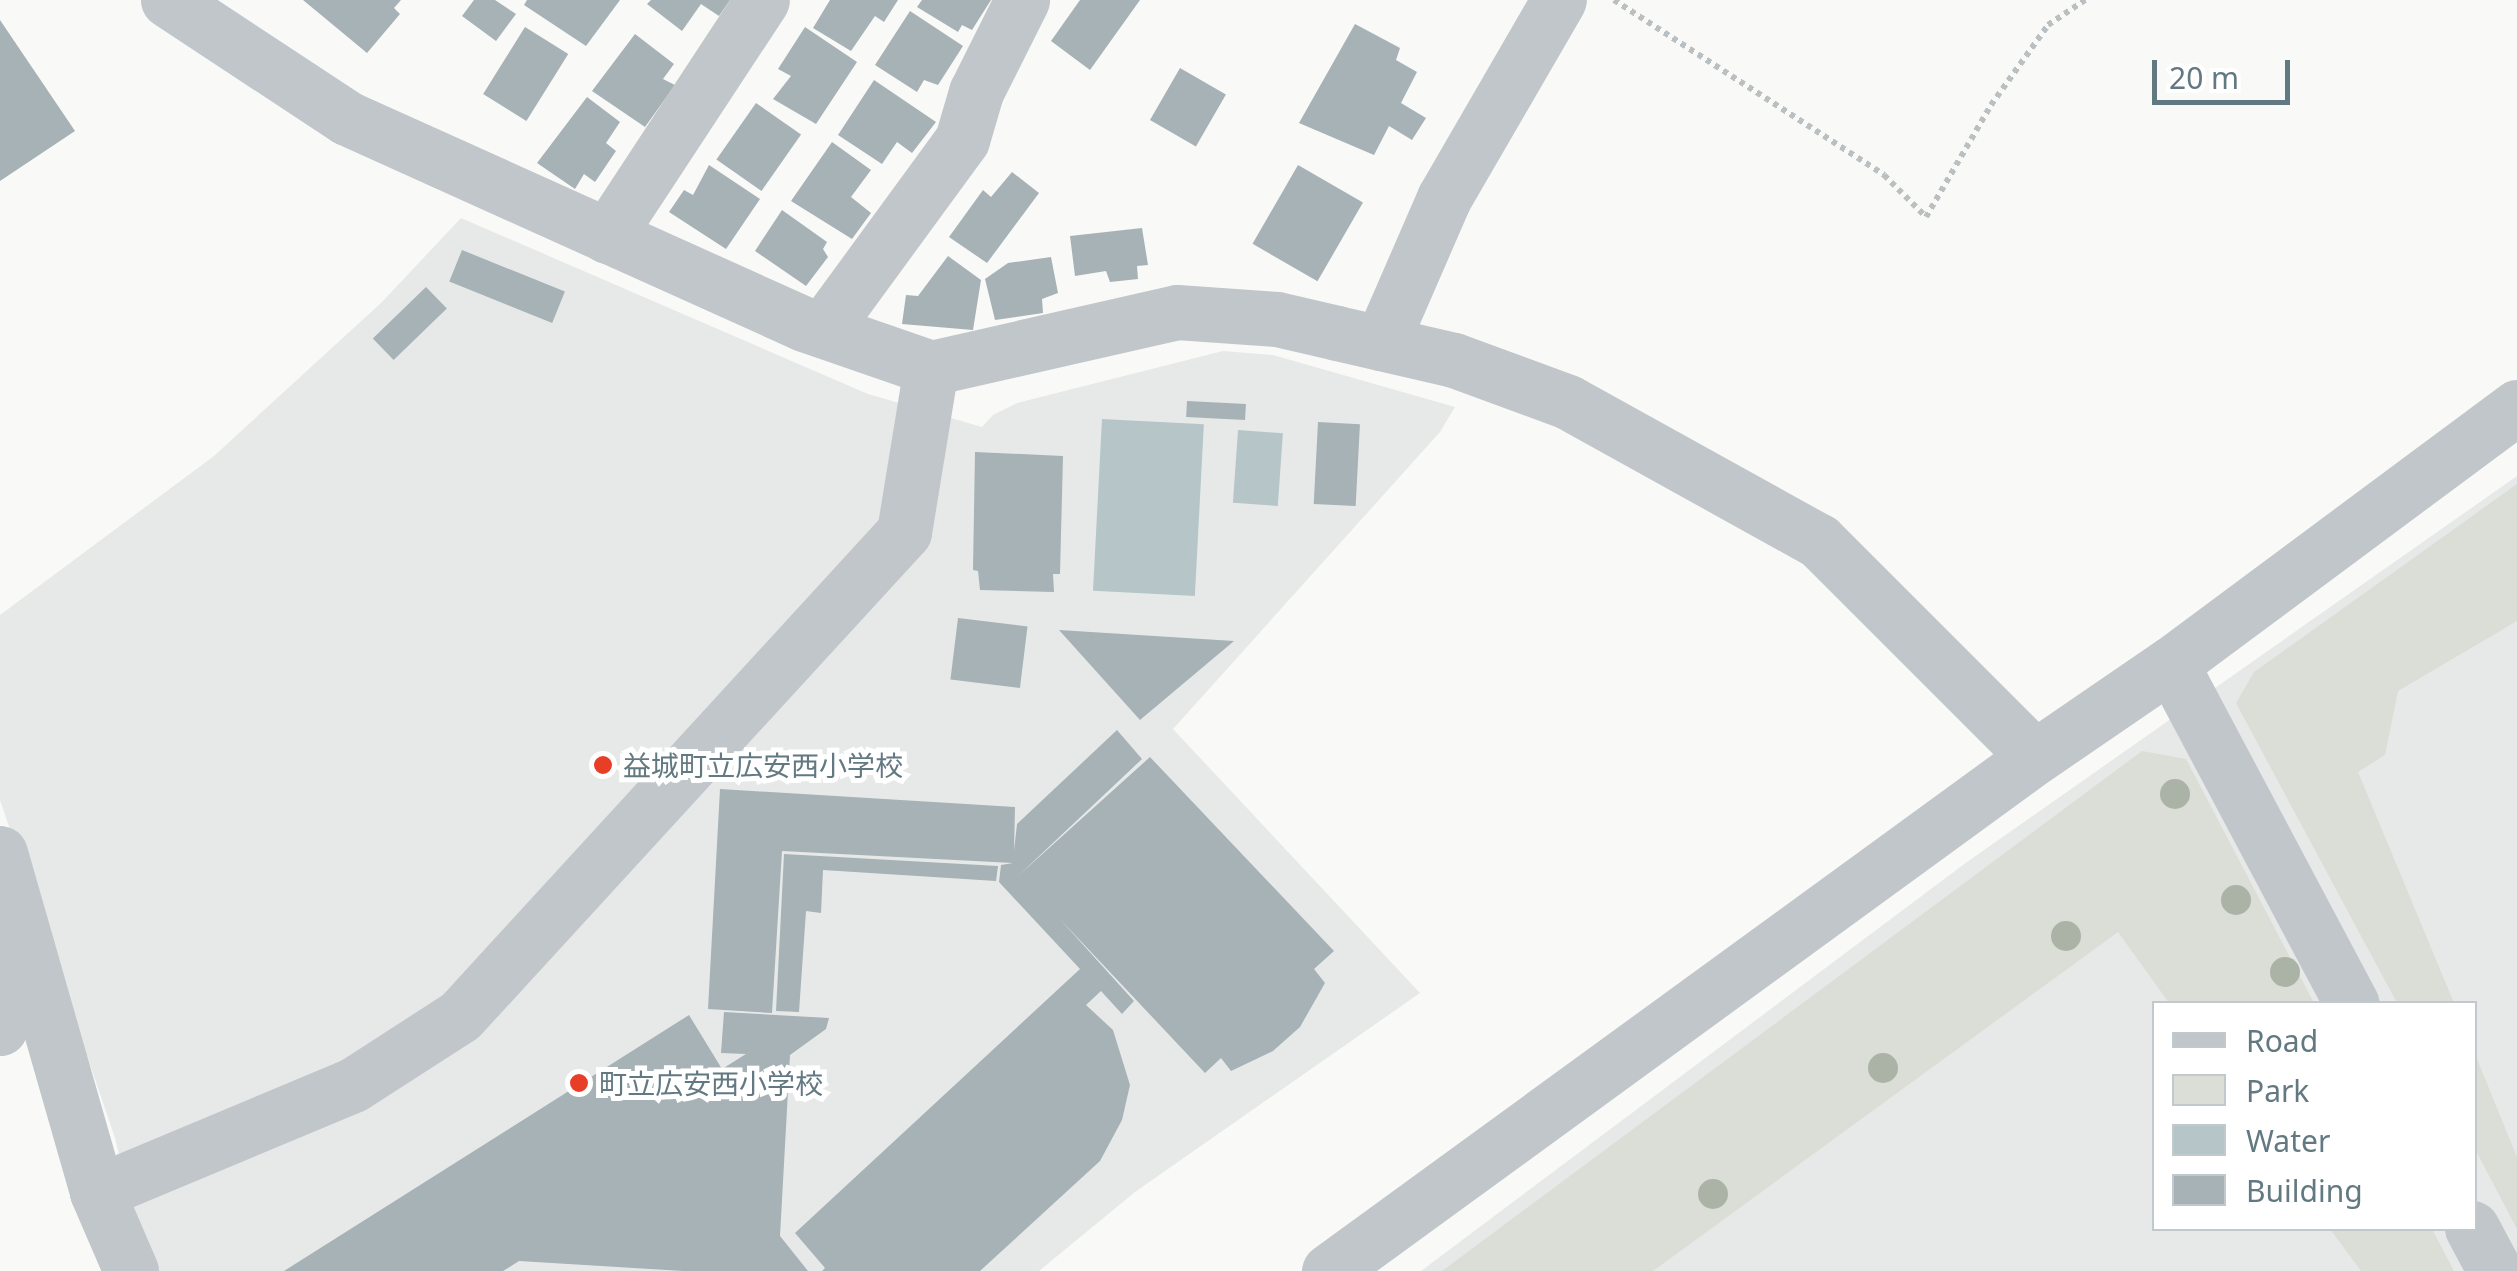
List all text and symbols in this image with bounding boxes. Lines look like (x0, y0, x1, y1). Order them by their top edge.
scale bar (2157, 40, 2294, 102)
text: 20 m (2169, 57, 2239, 98)
place label: 益城町立広安西小学校 (623, 748, 903, 782)
marker: 益城町立広安西小学校 (592, 754, 614, 776)
legend (2152, 1001, 2477, 1231)
text: Road (2246, 1020, 2318, 1061)
place label: 町立広安西小学校 (599, 1066, 823, 1100)
text: Park (2246, 1070, 2309, 1111)
marker: 町立広安西小学校 (568, 1072, 590, 1094)
text: Water (2246, 1120, 2330, 1161)
text: Building (2246, 1170, 2363, 1211)

